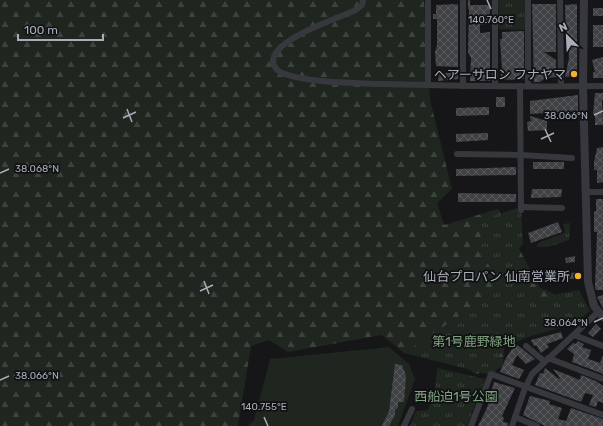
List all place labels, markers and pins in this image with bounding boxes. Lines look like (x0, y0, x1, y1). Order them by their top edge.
place label: ヘアーサロン フナヤマ (434, 67, 566, 82)
marker: ヘアーサロン フナヤマ (569, 69, 579, 79)
place label: 仙台プロパン 仙南営業所 (423, 269, 570, 284)
marker: 仙台プロパン 仙南営業所 (573, 271, 583, 281)

